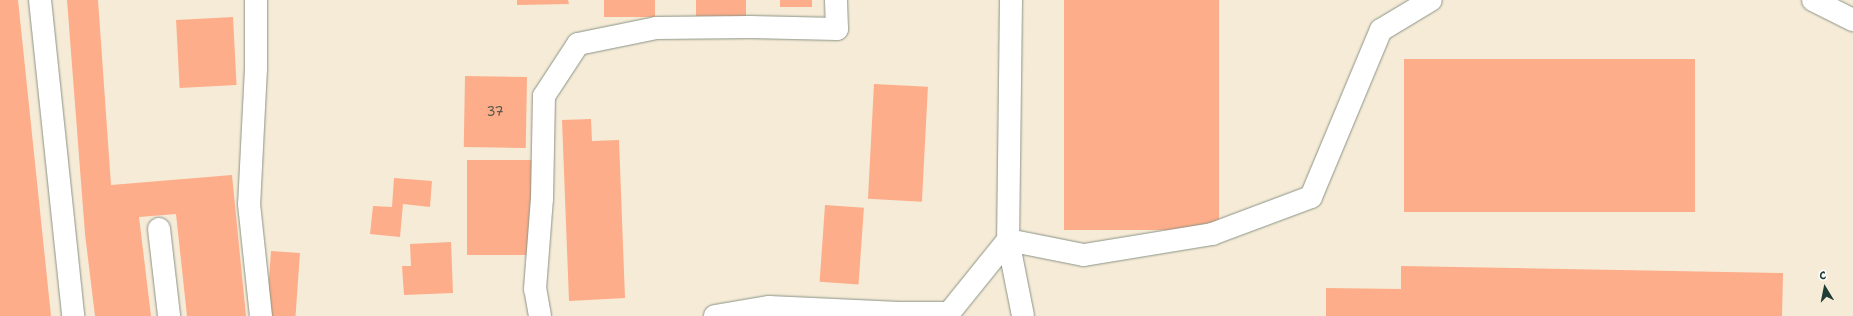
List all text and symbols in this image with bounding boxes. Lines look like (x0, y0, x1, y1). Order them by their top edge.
house number: 37 (486, 104, 504, 120)
north arrow (1805, 268, 1845, 308)
text: С (1818, 268, 1827, 284)

